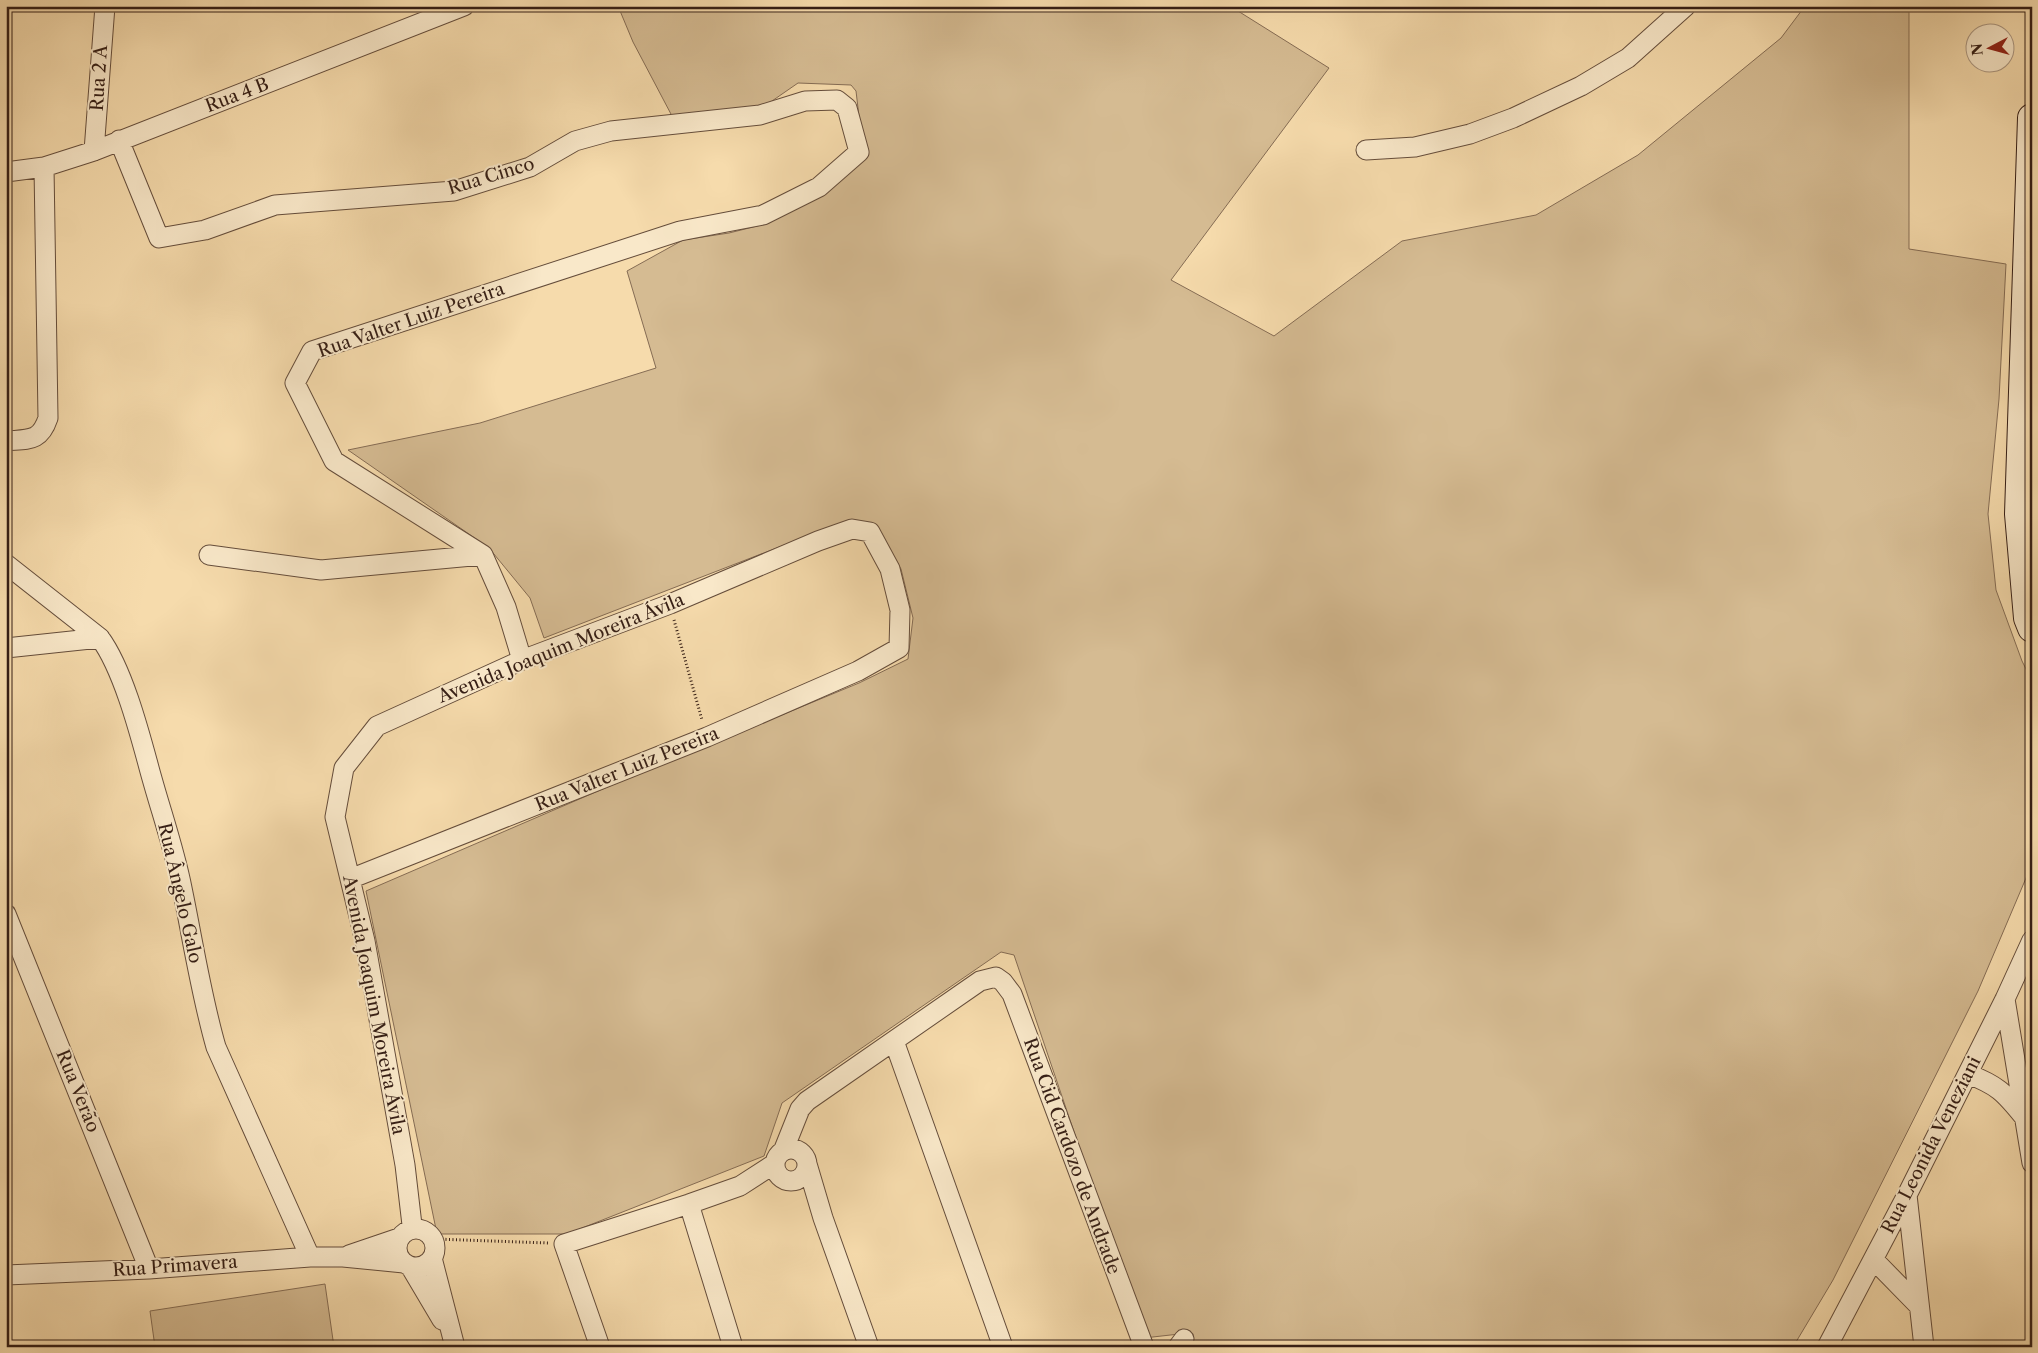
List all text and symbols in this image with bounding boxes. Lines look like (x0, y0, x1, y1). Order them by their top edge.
north arrow (1966, 22, 2016, 72)
text: N (1967, 42, 1987, 56)
street label: Rua 2 A (86, 44, 112, 112)
street label: Rua 4 B (202, 73, 272, 117)
street label: Rua Cinco (445, 152, 537, 200)
street label: Rua Valter Luiz Pereira (315, 278, 508, 362)
street label: Avenida Joaquim Moreira Ávila (433, 587, 688, 708)
street label: Rua Valter Luiz Pereira (532, 722, 723, 816)
street label: Rua Ângelo Galo (153, 821, 208, 965)
street label: Avenida Joaquim Moreira Ávila (338, 872, 411, 1137)
street label: Rua Cid Cardozo de Andrade (1019, 1035, 1125, 1277)
street label: Rua Verão (51, 1046, 105, 1136)
street label: Rua Leonida Veneziani (1877, 1052, 1986, 1237)
street label: Rua Primavera (112, 1251, 239, 1281)

